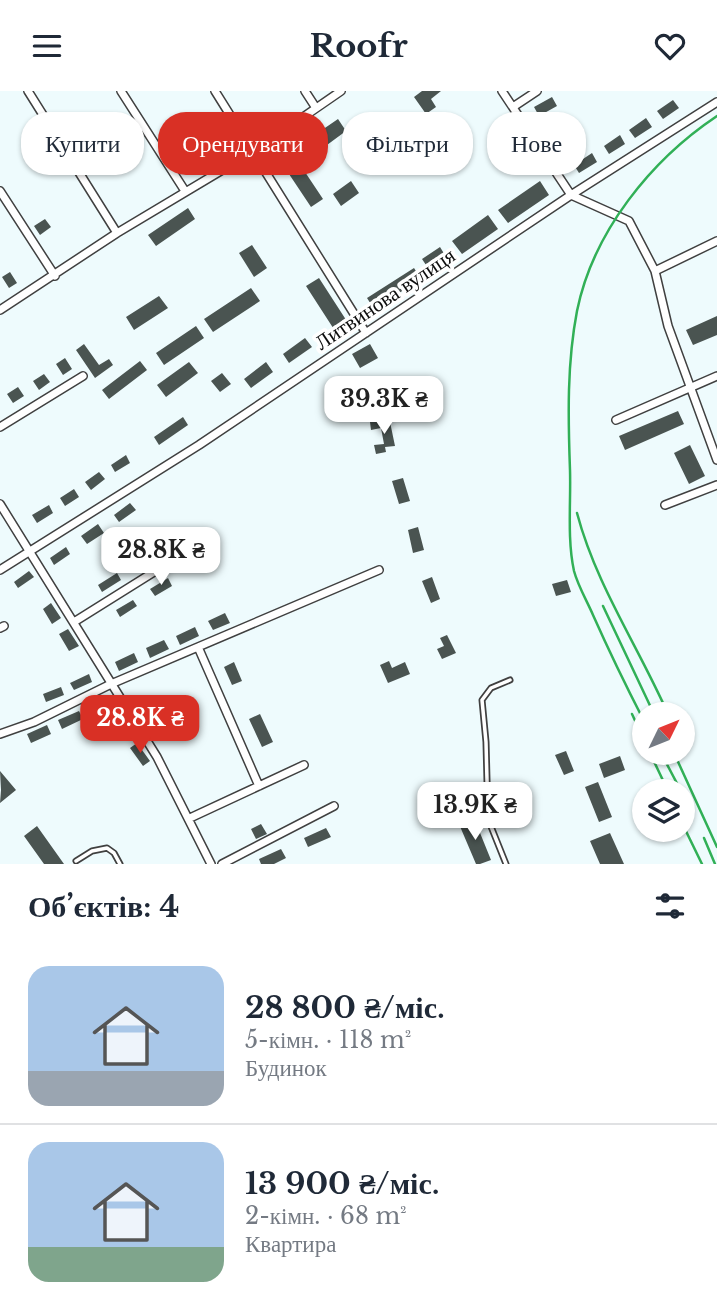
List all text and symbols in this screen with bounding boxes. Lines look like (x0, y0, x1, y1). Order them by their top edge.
text: Roofr (309, 26, 408, 66)
icon: menu (28, 27, 66, 65)
icon: heart (651, 27, 689, 65)
chip: Купити (21, 112, 144, 175)
chip: Орендувати (158, 112, 328, 175)
chip: Фільтри (342, 112, 473, 175)
chip: Нове (487, 112, 586, 175)
street label: Литвинова вулиця (310, 242, 460, 356)
pin: 39.3K ₴ (319, 377, 449, 436)
text: 39.3K ₴ (340, 385, 428, 413)
pin: 28.8K ₴ (96, 527, 226, 587)
text: 28.8K ₴ (117, 536, 205, 564)
pin: 28.8K ₴ (75, 695, 205, 755)
north arrow (632, 702, 695, 765)
map controls (632, 702, 695, 842)
text: 28.8K ₴ (96, 704, 184, 732)
button: layers (632, 779, 695, 842)
pin: 13.9K ₴ (410, 783, 540, 842)
text: 13.9K ₴ (433, 791, 517, 819)
icon: filters (651, 887, 689, 925)
text: Об’єктів: 4 (28, 888, 180, 925)
text: 28 800 ₴/міс. (245, 989, 445, 1026)
icon: home (84, 994, 168, 1078)
text: 5-кімн. · 118 m² (245, 1026, 411, 1054)
text: Будинок (245, 1054, 327, 1082)
text: 13 900 ₴/міс. (245, 1165, 440, 1202)
icon: home (84, 1170, 168, 1254)
text: 2-кімн. · 68 m² (245, 1202, 407, 1230)
text: Квартира (245, 1230, 336, 1258)

